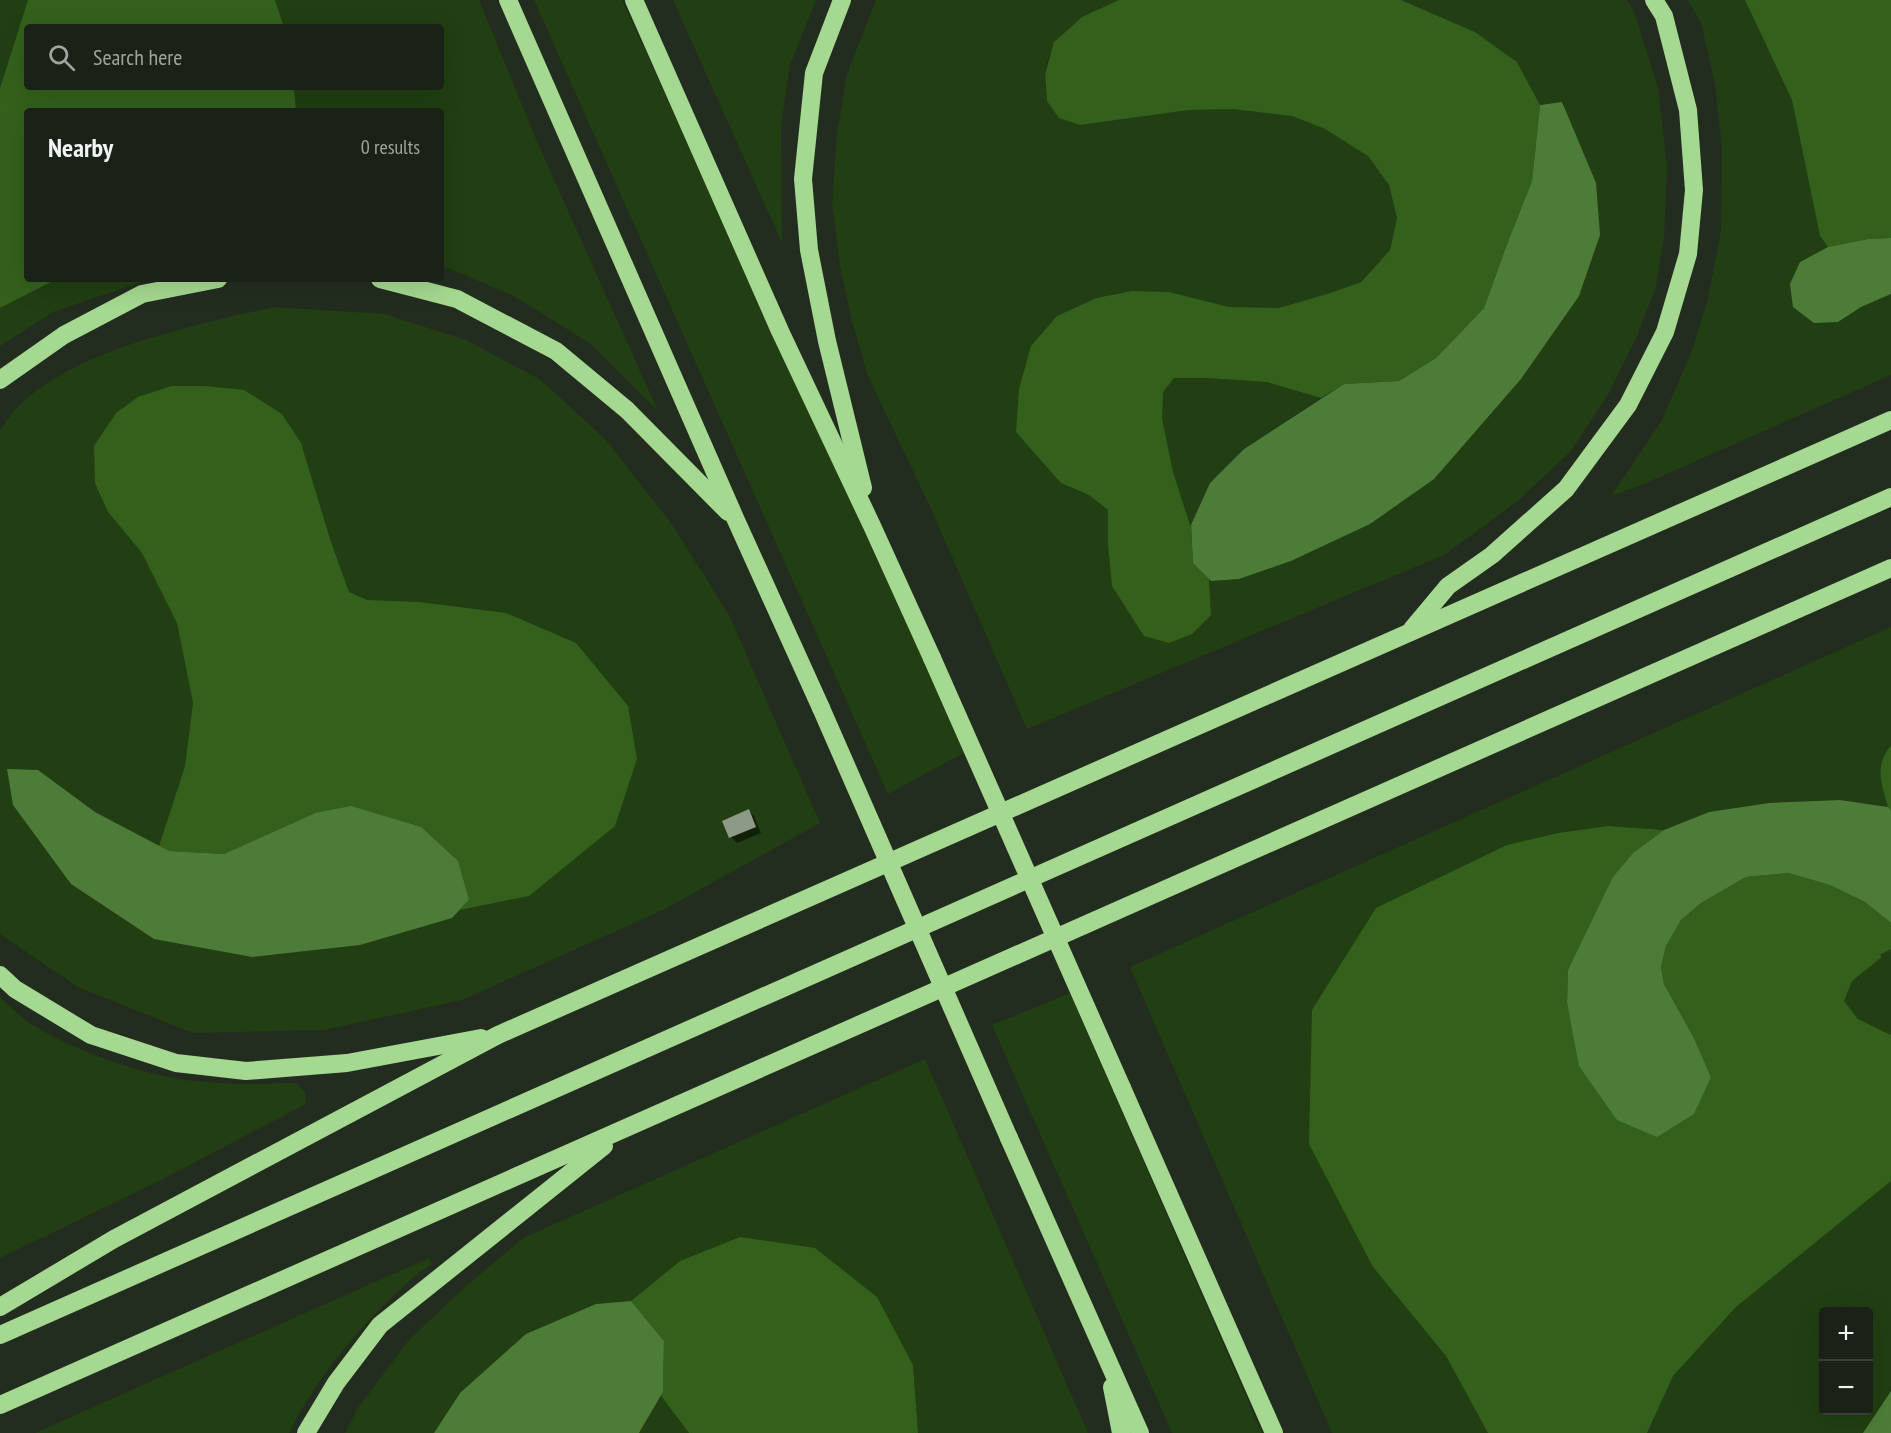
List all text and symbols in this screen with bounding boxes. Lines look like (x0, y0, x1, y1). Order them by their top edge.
search box (24, 24, 444, 90)
icon: search (45, 41, 78, 74)
text: Search here (93, 43, 182, 71)
text: Nearby (48, 131, 113, 164)
text: 0 results (361, 134, 420, 160)
map controls (1819, 1307, 1873, 1415)
button: + (1819, 1307, 1873, 1361)
button: − (1819, 1361, 1873, 1415)

